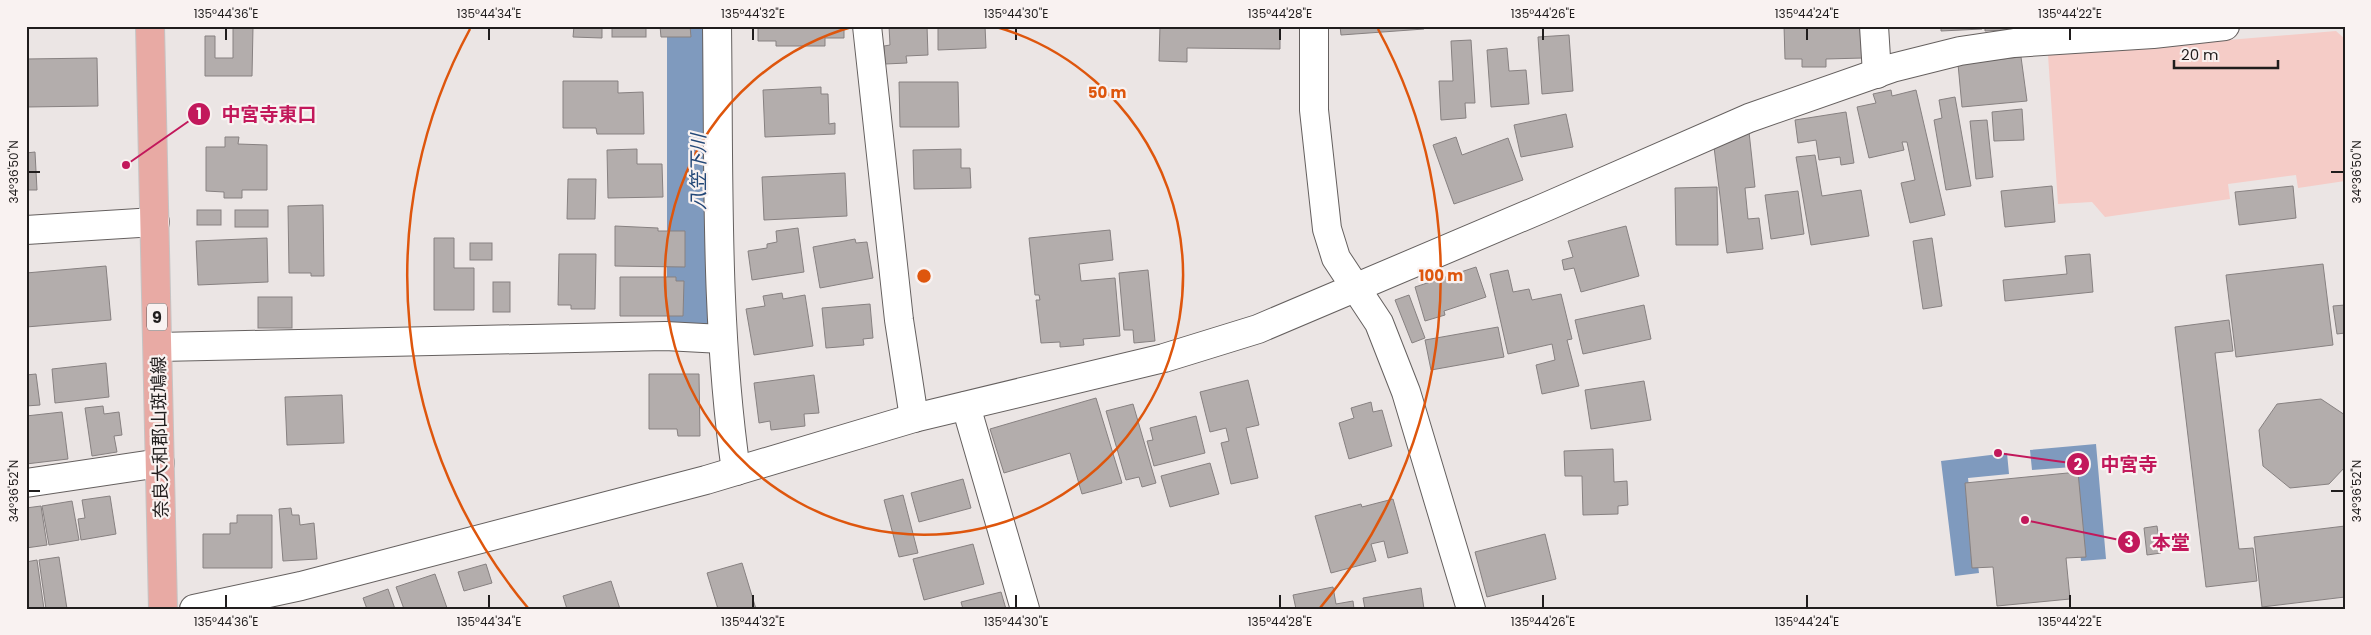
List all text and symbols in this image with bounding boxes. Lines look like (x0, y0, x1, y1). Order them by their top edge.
text: 135°44'36"E (194, 5, 258, 22)
text: 135°44'34"E (457, 5, 521, 22)
text: 135°44'32"E (721, 5, 785, 22)
text: 135°44'30"E (984, 5, 1048, 22)
text: 135°44'28"E (1248, 5, 1312, 22)
text: 135°44'26"E (1511, 5, 1575, 22)
text: 135°44'24"E (1775, 5, 1839, 22)
text: 135°44'22"E (2038, 5, 2102, 22)
scale bar (2174, 38, 2277, 70)
text: 20 m (2181, 44, 2219, 65)
text: 50 m (1088, 82, 1126, 103)
callout: 中宮寺東口 (187, 97, 327, 131)
text: 中宮寺東口 (221, 101, 317, 128)
text: 1 (196, 103, 202, 124)
water label: 八笠下川 (685, 132, 712, 210)
text: 34°36'50"N (5, 140, 22, 204)
text: 34°36'50"N (2348, 140, 2365, 204)
text: 100 m (1419, 265, 1463, 286)
centre of rings (915, 267, 933, 285)
road number: 9 (147, 304, 167, 330)
street label: 奈良大和郡山斑鳩線 (146, 356, 173, 518)
callout: 中宮寺 (2066, 447, 2168, 481)
text: 中宮寺 (2100, 451, 2158, 478)
text: 2 (2074, 454, 2083, 475)
text: 34°36'52"N (5, 460, 22, 522)
text: 34°36'52"N (2348, 460, 2365, 522)
callout: 本堂 (2117, 525, 2200, 559)
text: 本堂 (2152, 529, 2190, 556)
text: 3 (2124, 531, 2134, 552)
text: 135°44'36"E (194, 613, 258, 630)
text: 135°44'34"E (457, 613, 521, 630)
text: 135°44'32"E (721, 613, 785, 630)
text: 135°44'30"E (984, 613, 1048, 630)
text: 135°44'28"E (1248, 613, 1312, 630)
text: 135°44'26"E (1511, 613, 1575, 630)
text: 135°44'24"E (1775, 613, 1839, 630)
text: 135°44'22"E (2038, 613, 2102, 630)

